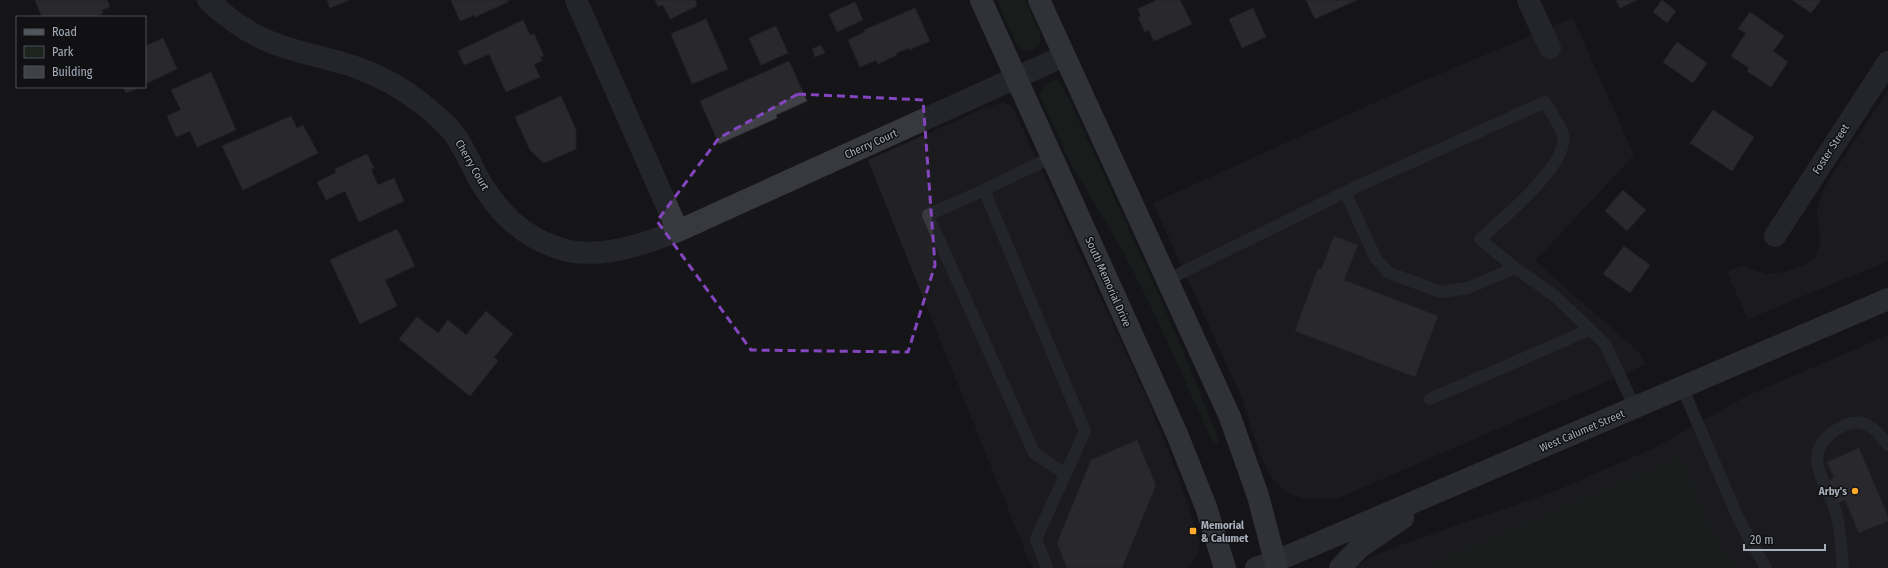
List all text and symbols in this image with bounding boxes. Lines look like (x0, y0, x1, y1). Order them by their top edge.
legend (16, 16, 146, 88)
text: Road (52, 25, 77, 39)
text: Park (52, 45, 74, 59)
text: Building (52, 65, 93, 79)
street label: Foster Street (1810, 121, 1852, 177)
street label: Cherry Court (843, 126, 900, 161)
street label: Cherry Court (452, 137, 492, 193)
street label: South Memorial Drive (1082, 235, 1134, 329)
street label: West Calumet Street (1538, 407, 1627, 455)
place label: Arby's (1818, 485, 1847, 498)
marker: Arby's (1850, 486, 1860, 496)
place label: Memorial & Calumet (1201, 519, 1249, 545)
marker: Memorial & Calumet (1188, 526, 1198, 536)
scale bar (1744, 526, 1825, 552)
text: 20 m (1750, 533, 1774, 547)

